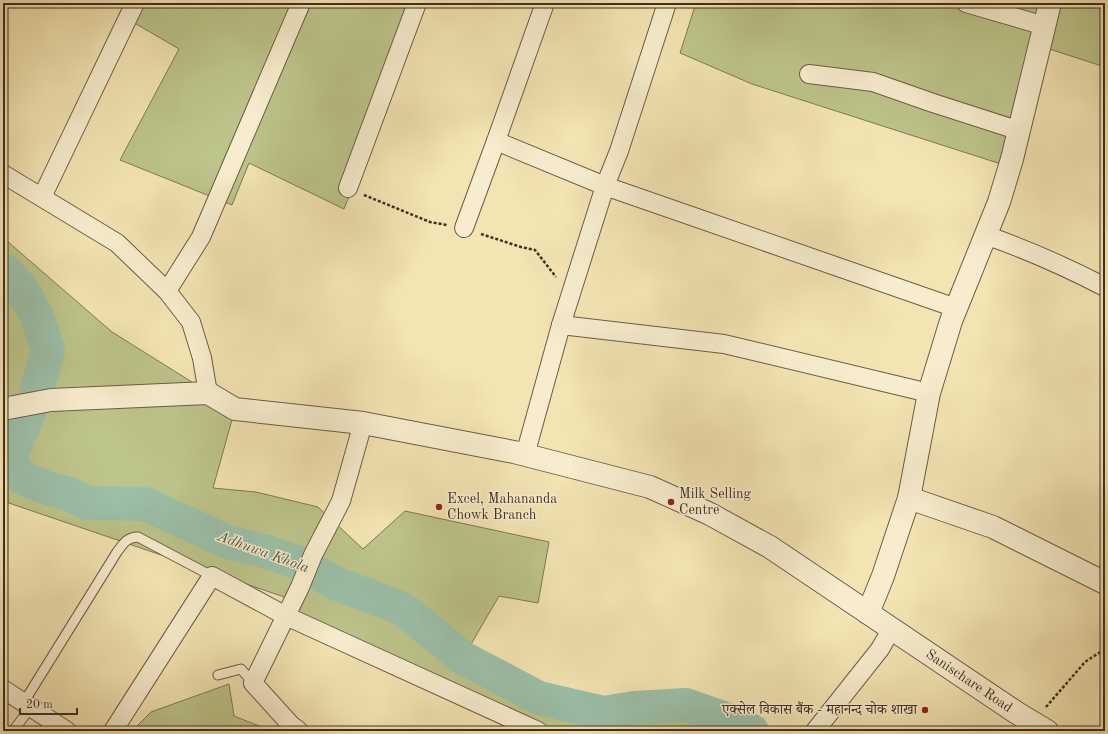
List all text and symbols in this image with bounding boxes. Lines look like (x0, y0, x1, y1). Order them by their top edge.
place label: Milk Selling Centre (679, 487, 752, 517)
place label: Excel, Mahananda Chowk Branch (447, 492, 557, 522)
marker: Milk Selling Centre (666, 497, 676, 507)
marker: Excel, Mahananda Chowk Branch (434, 502, 444, 512)
water label: Adhuwa Khola (214, 529, 311, 577)
street label: Sanischare Road (923, 647, 1015, 715)
scale bar (20, 690, 77, 716)
text: 20 m (26, 699, 53, 711)
place label: एक्सेल विकास बैंक - महानन्द चोक शाखा (721, 700, 918, 717)
marker: एक्सेल विकास बैंक - महानन्द चोक शाखा (920, 705, 930, 715)

